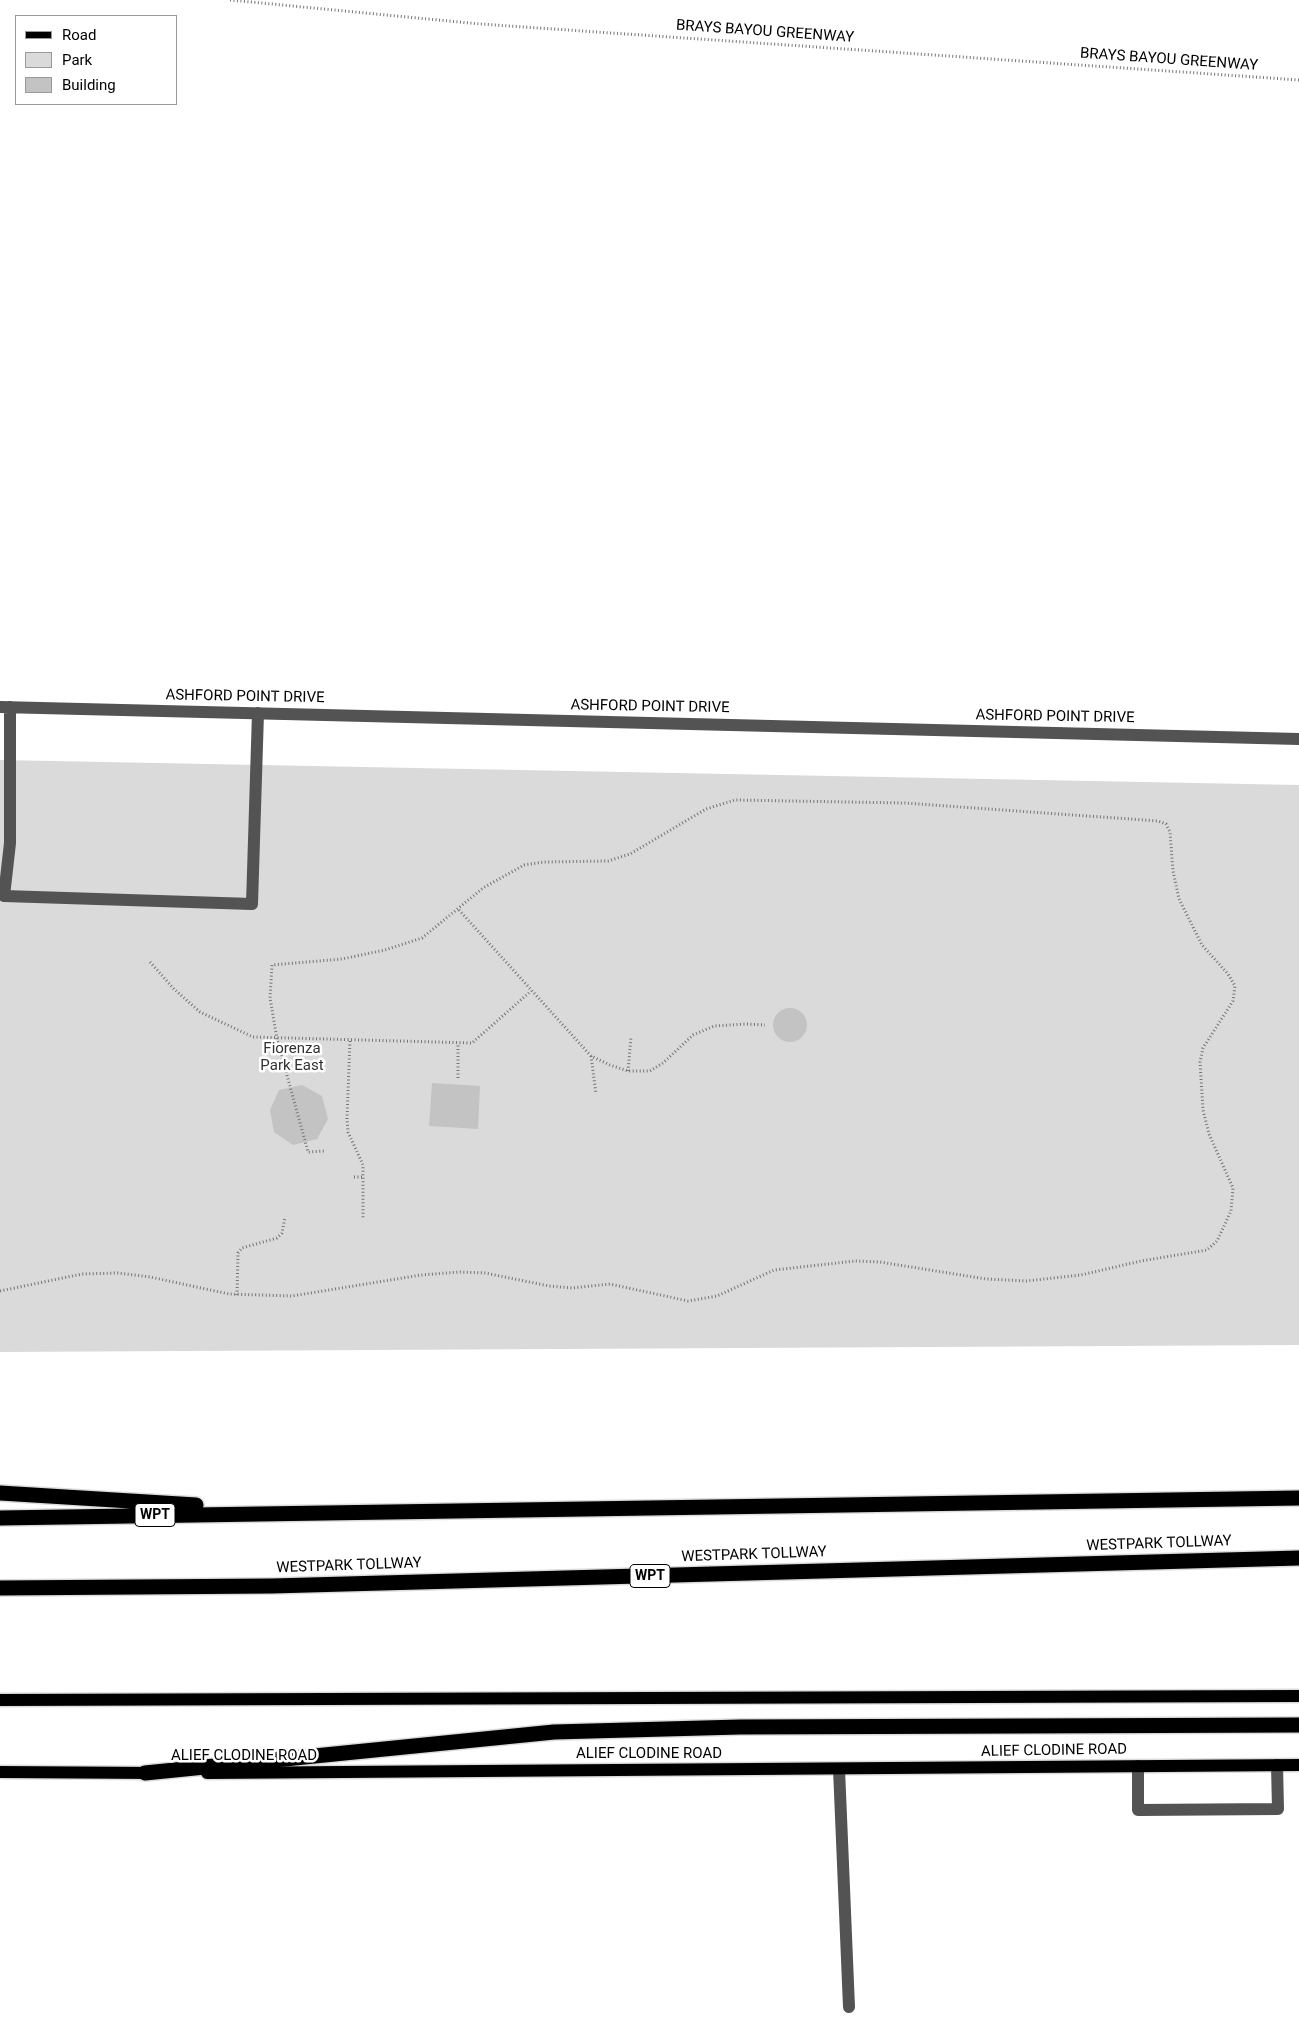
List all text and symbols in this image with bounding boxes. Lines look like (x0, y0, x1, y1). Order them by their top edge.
legend (15, 15, 178, 105)
street label: BRAYS BAYOU GREENWAY (675, 17, 855, 47)
text: Road (62, 26, 96, 44)
street label: BRAYS BAYOU GREENWAY (1079, 45, 1259, 75)
text: Park (62, 51, 92, 69)
text: Building (62, 76, 116, 94)
street label: ASHFORD POINT DRIVE (165, 687, 325, 707)
street label: ASHFORD POINT DRIVE (570, 697, 730, 717)
street label: ASHFORD POINT DRIVE (975, 707, 1135, 727)
park label: Fiorenza Park East (260, 1040, 324, 1075)
road number: WPT (135, 1504, 175, 1526)
street label: WESTPARK TOLLWAY (1086, 1532, 1232, 1556)
street label: WESTPARK TOLLWAY (681, 1543, 827, 1567)
street label: WESTPARK TOLLWAY (276, 1554, 422, 1578)
road number: WPT (630, 1564, 670, 1588)
street label: ALIEF CLODINE ROAD (981, 1741, 1127, 1761)
street label: ALIEF CLODINE ROAD (576, 1745, 722, 1763)
street label: ALIEF CLODINE ROAD (171, 1747, 317, 1765)

